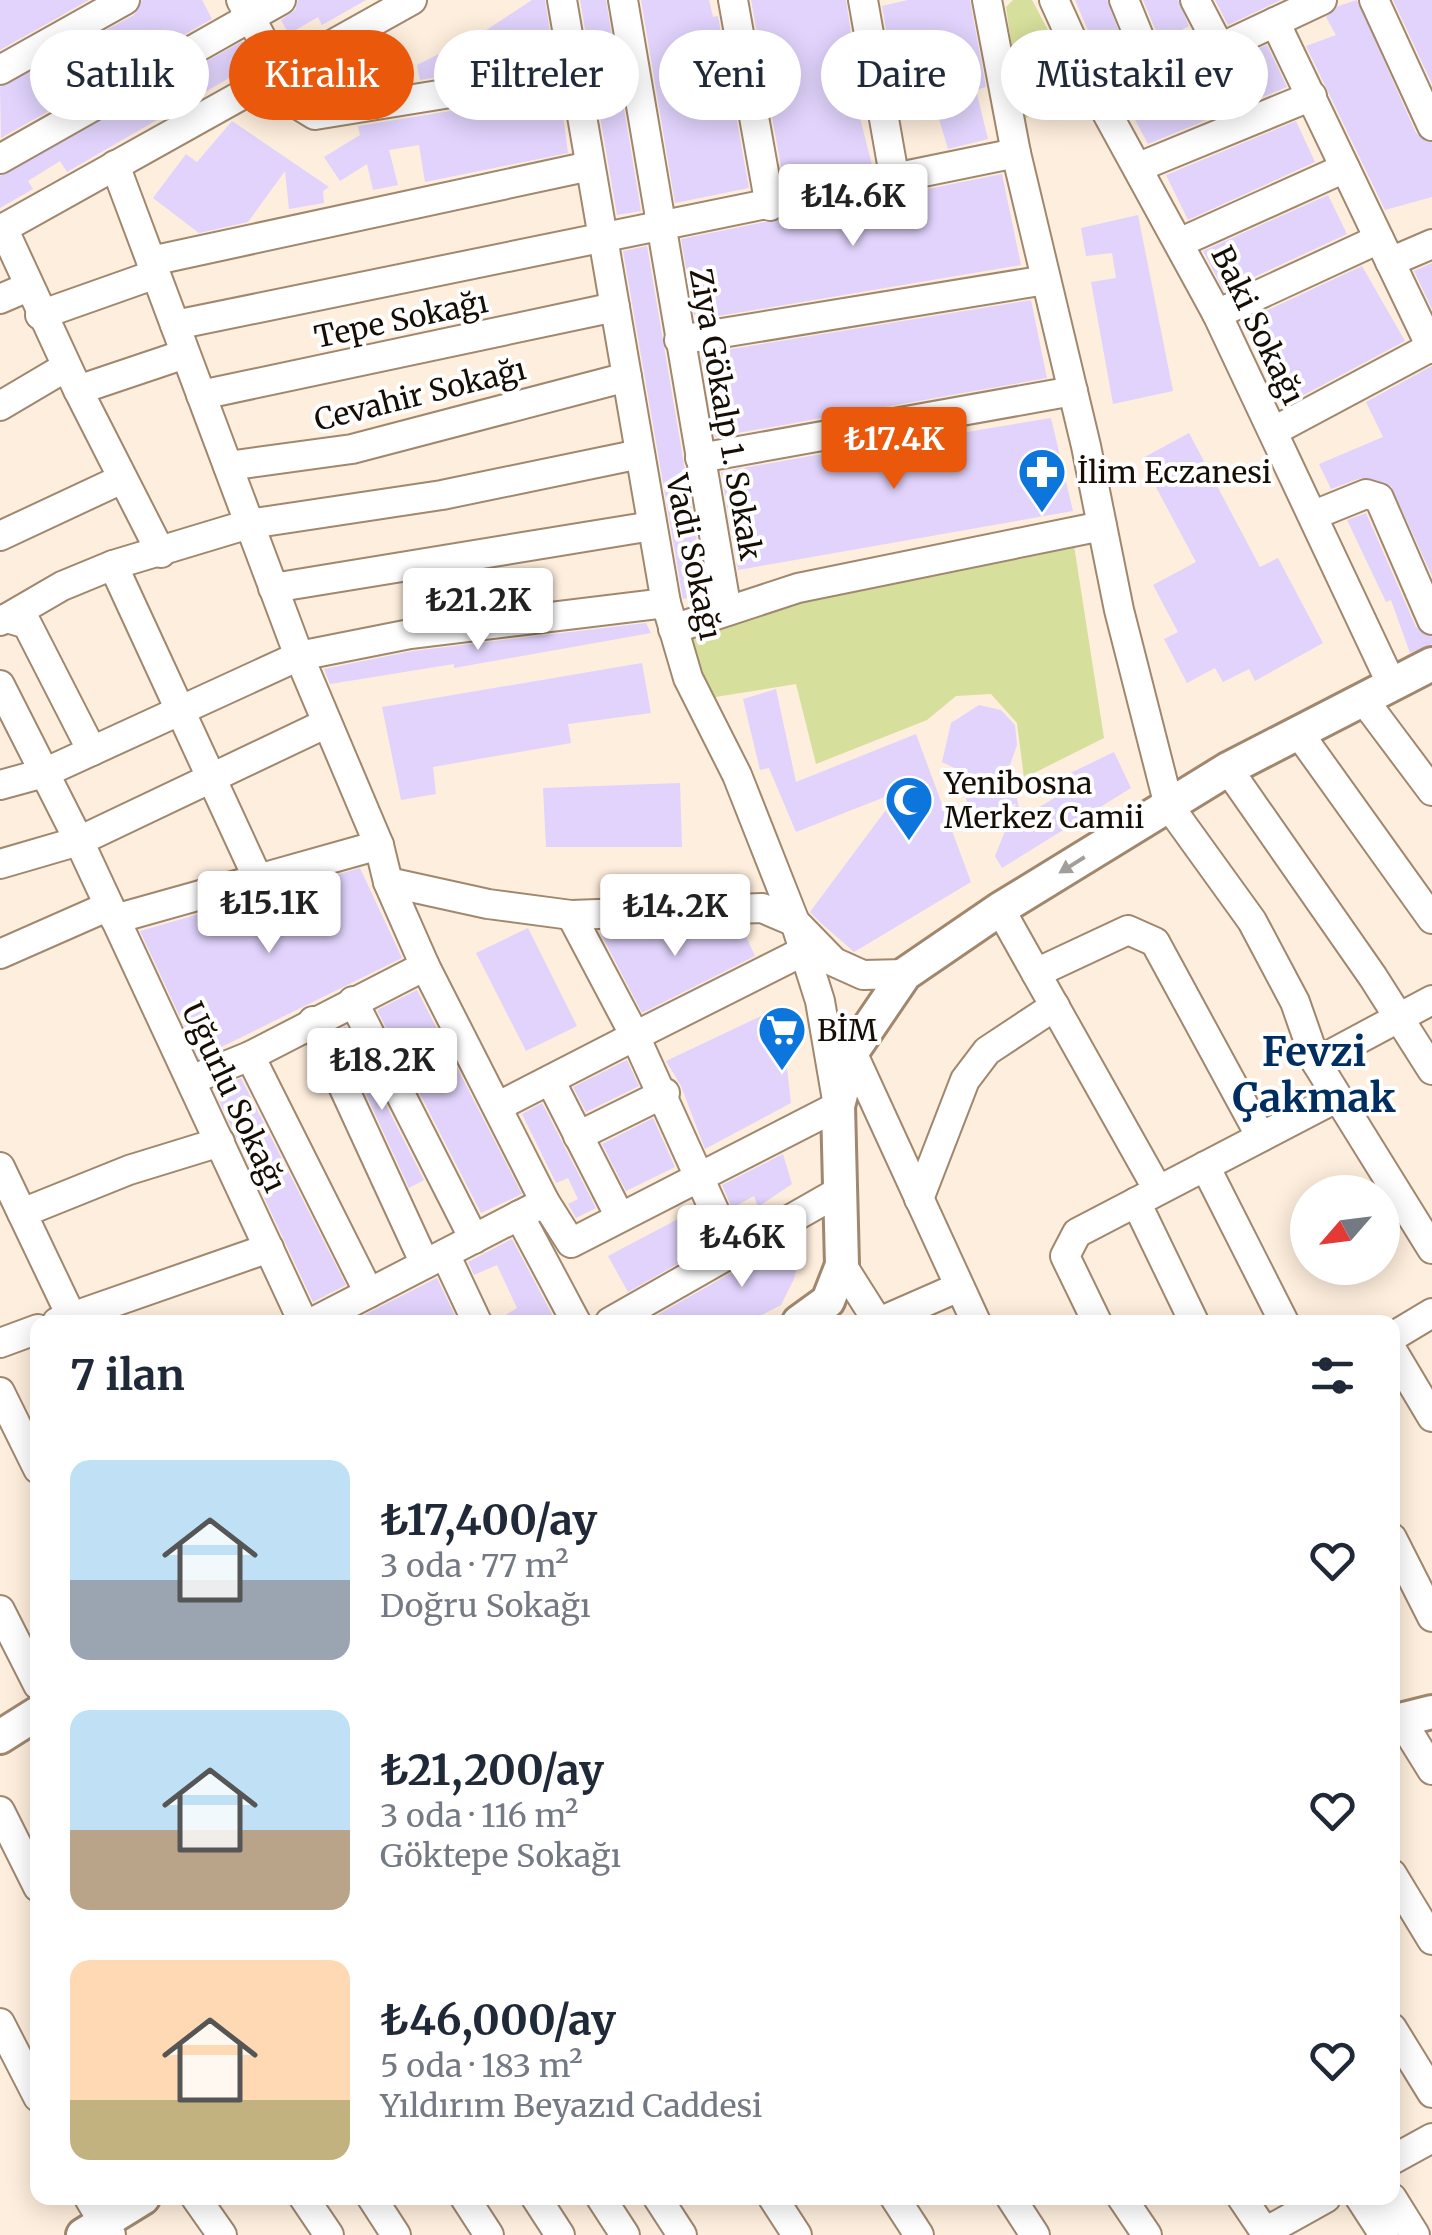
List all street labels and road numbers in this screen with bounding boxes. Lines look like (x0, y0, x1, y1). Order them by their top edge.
street label: Baki Sokağı (1203, 240, 1313, 410)
street label: Ziya Gökalp 1. Sokak (682, 265, 770, 563)
street label: Tepe Sokağı (311, 282, 491, 356)
street label: Cevahir Sokağı (310, 349, 530, 439)
street label: Vadi Sokağı (658, 470, 730, 643)
street label: Uğurlu Sokağı (173, 996, 295, 1198)

